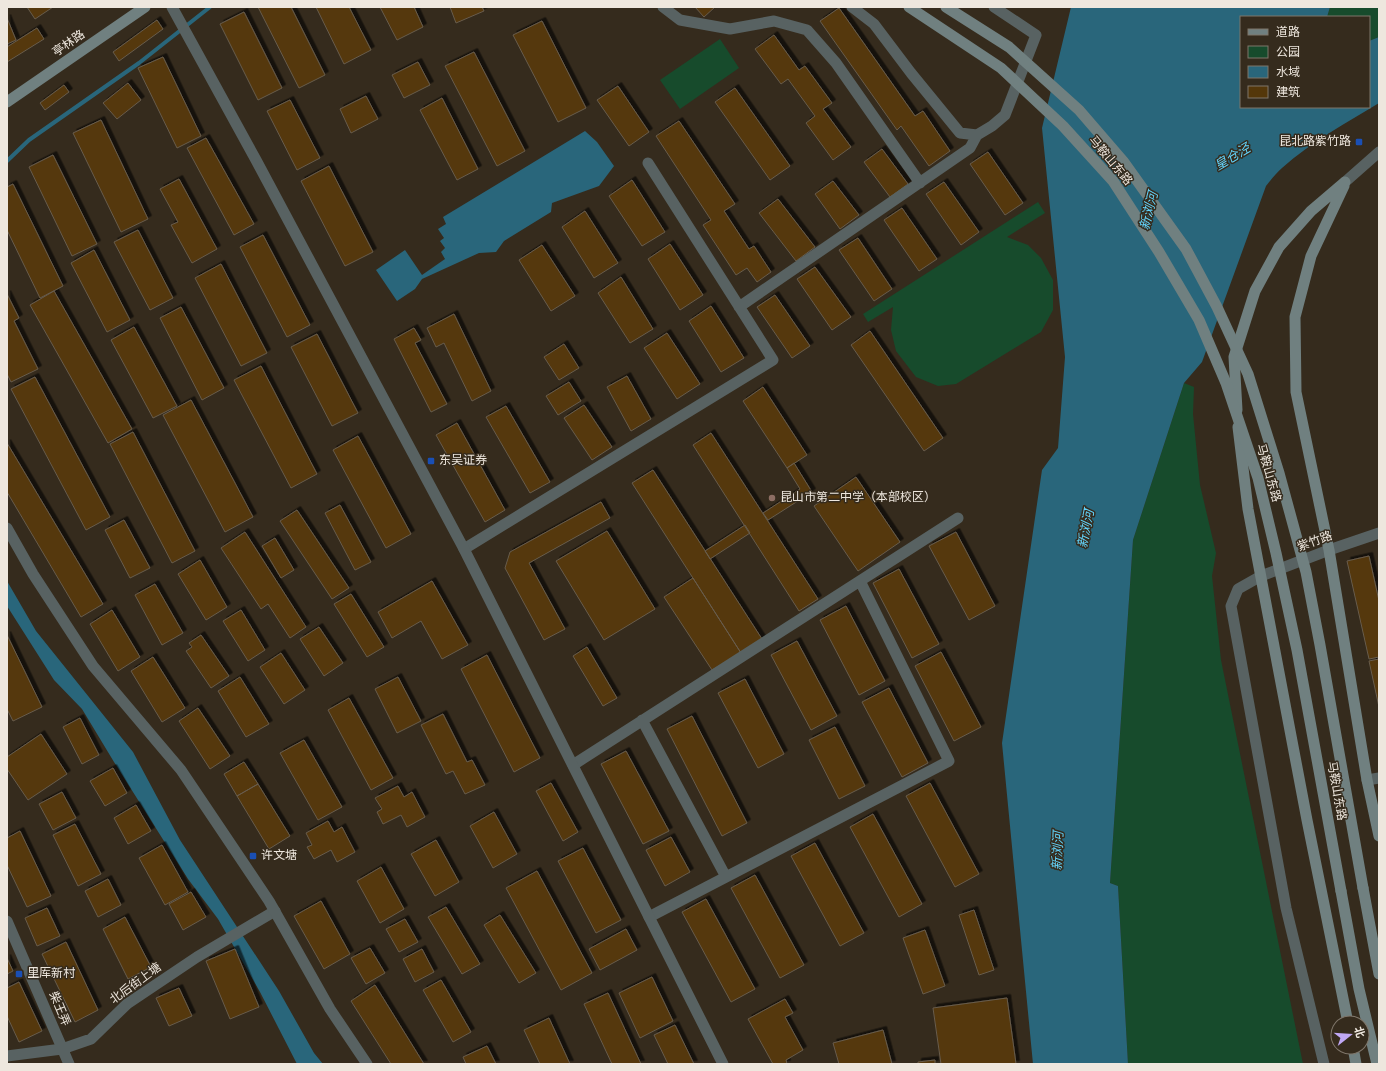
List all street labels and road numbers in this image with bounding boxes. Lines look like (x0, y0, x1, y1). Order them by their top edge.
street label: 亭林路 (50, 27, 88, 61)
street label: 马鞍山东路 (1085, 133, 1135, 189)
street label: 马鞍山东路 (1252, 442, 1284, 504)
street label: 紫竹路 (1295, 528, 1335, 556)
street label: 马鞍山东路 (1323, 760, 1349, 822)
street label: 北后街上塘 (107, 960, 165, 1008)
street label: 柴王弄 (45, 989, 73, 1029)

